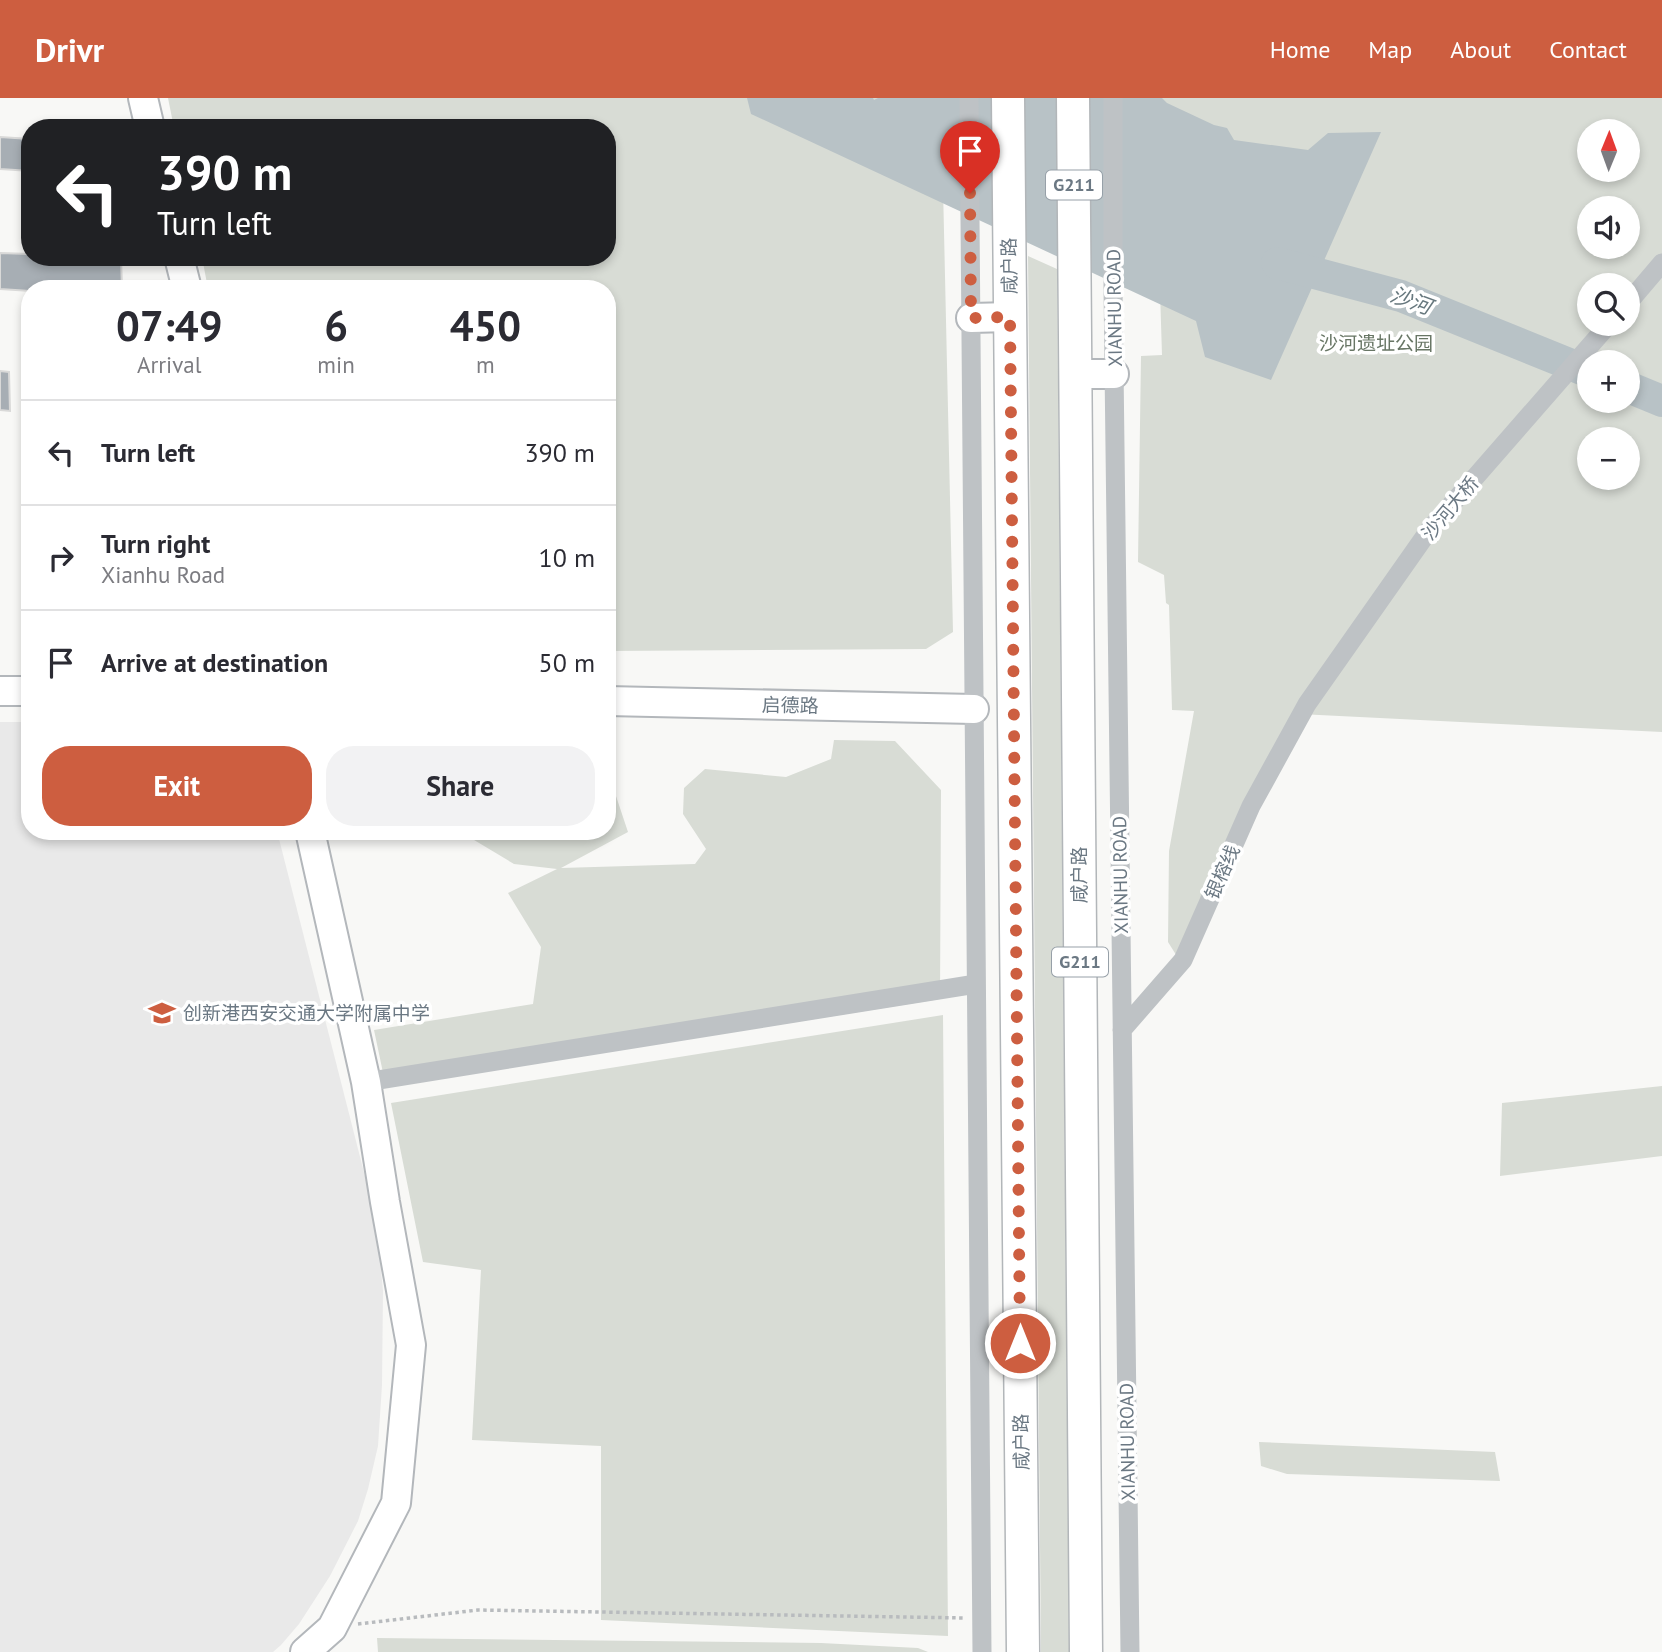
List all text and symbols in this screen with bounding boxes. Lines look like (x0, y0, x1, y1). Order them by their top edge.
text: Drivr (35, 28, 104, 71)
text: Home (1270, 34, 1330, 65)
text: Map (1368, 34, 1412, 65)
text: About (1450, 34, 1511, 65)
text: Contact (1549, 34, 1627, 65)
north arrow (1577, 119, 1640, 182)
map controls (1577, 119, 1640, 490)
pin (940, 121, 1000, 193)
icon: arrive (951, 132, 989, 170)
text: 390 m (157, 140, 292, 204)
icon: left (42, 147, 133, 238)
road number: G211 (1046, 170, 1102, 200)
button: sound (1577, 196, 1640, 259)
text: Turn left (157, 202, 272, 244)
street label: 咸户路 (997, 237, 1021, 295)
street label: XIANHU ROAD (1101, 249, 1127, 367)
button: search (1577, 273, 1640, 336)
water label: 沙河 (1387, 281, 1439, 322)
text: 07:49 (116, 298, 222, 353)
text: 6 (324, 298, 348, 353)
text: 450 (450, 298, 521, 353)
park label: 沙河遗址公园 (1319, 331, 1433, 355)
text: Arrival (137, 350, 201, 379)
text: min (317, 350, 355, 379)
text: m (476, 350, 495, 379)
button: + (1577, 350, 1640, 413)
button: − (1577, 427, 1640, 490)
icon: left (42, 434, 80, 472)
text: Turn left (101, 436, 195, 469)
text: 390 m (524, 436, 595, 469)
street label: 沙河大桥 (1416, 471, 1484, 545)
text: Turn right (101, 527, 210, 560)
icon: right (42, 539, 80, 577)
text: 10 m (539, 541, 595, 574)
text: Xianhu Road (101, 560, 225, 589)
icon: arrive (42, 644, 80, 682)
text: Arrive at destination (101, 646, 328, 679)
text: 50 m (539, 646, 595, 679)
street label: 启德路 (761, 693, 819, 717)
button: Exit (42, 746, 312, 826)
button: Share (326, 746, 595, 826)
street label: XIANHU ROAD (1107, 816, 1133, 934)
street label: 银榕线 (1199, 841, 1245, 903)
street label: 咸户路 (1067, 846, 1091, 904)
road number: G211 (1052, 948, 1108, 976)
school or university icon: 创新港西安交通大学附属中学 (147, 998, 177, 1028)
place label: 创新港西安交通大学附属中学 (183, 1001, 430, 1025)
position arrow (983, 1306, 1057, 1380)
street label: XIANHU ROAD (1114, 1383, 1140, 1501)
street label: 咸户路 (1009, 1413, 1033, 1471)

